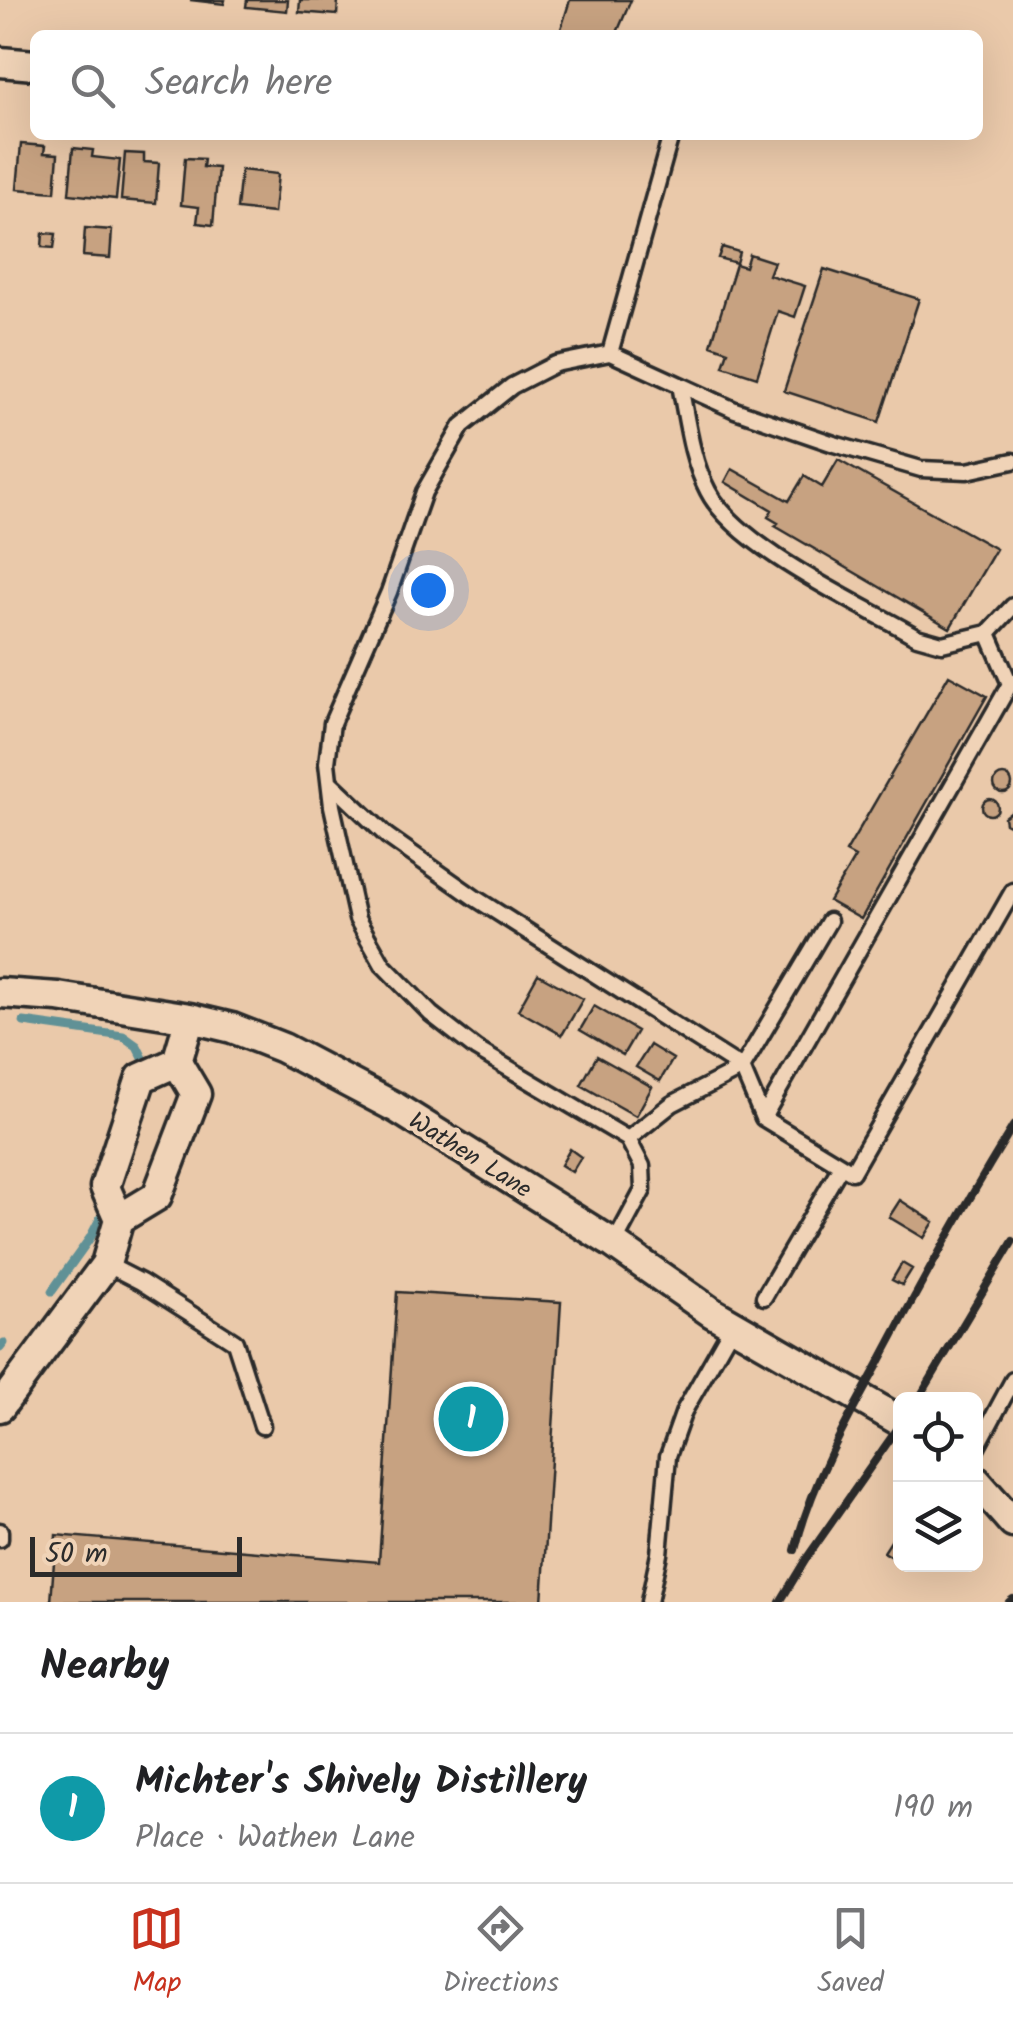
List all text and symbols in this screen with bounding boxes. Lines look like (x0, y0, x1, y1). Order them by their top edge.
search box (30, 30, 983, 140)
text: Search here (145, 55, 332, 115)
icon: search (65, 58, 120, 113)
your location (403, 565, 454, 616)
street label: Wathen Lane (400, 1102, 539, 1209)
pin: 1 (438, 1382, 504, 1456)
map controls (893, 1392, 983, 1572)
button: locate (893, 1392, 983, 1482)
button: layers (893, 1482, 983, 1572)
scale bar (30, 1532, 242, 1576)
text: 50 m (45, 1532, 108, 1577)
text: Nearby (40, 1634, 169, 1701)
text: Michter's Shively Distillery (135, 1753, 587, 1813)
text: 1 (68, 1783, 77, 1834)
text: 190 m (893, 1783, 973, 1834)
text: Place · Wathen Lane (135, 1813, 415, 1864)
tab: Map (129, 1901, 184, 2006)
tab: Directions (443, 1901, 559, 2006)
tab: Saved (817, 1901, 884, 2006)

